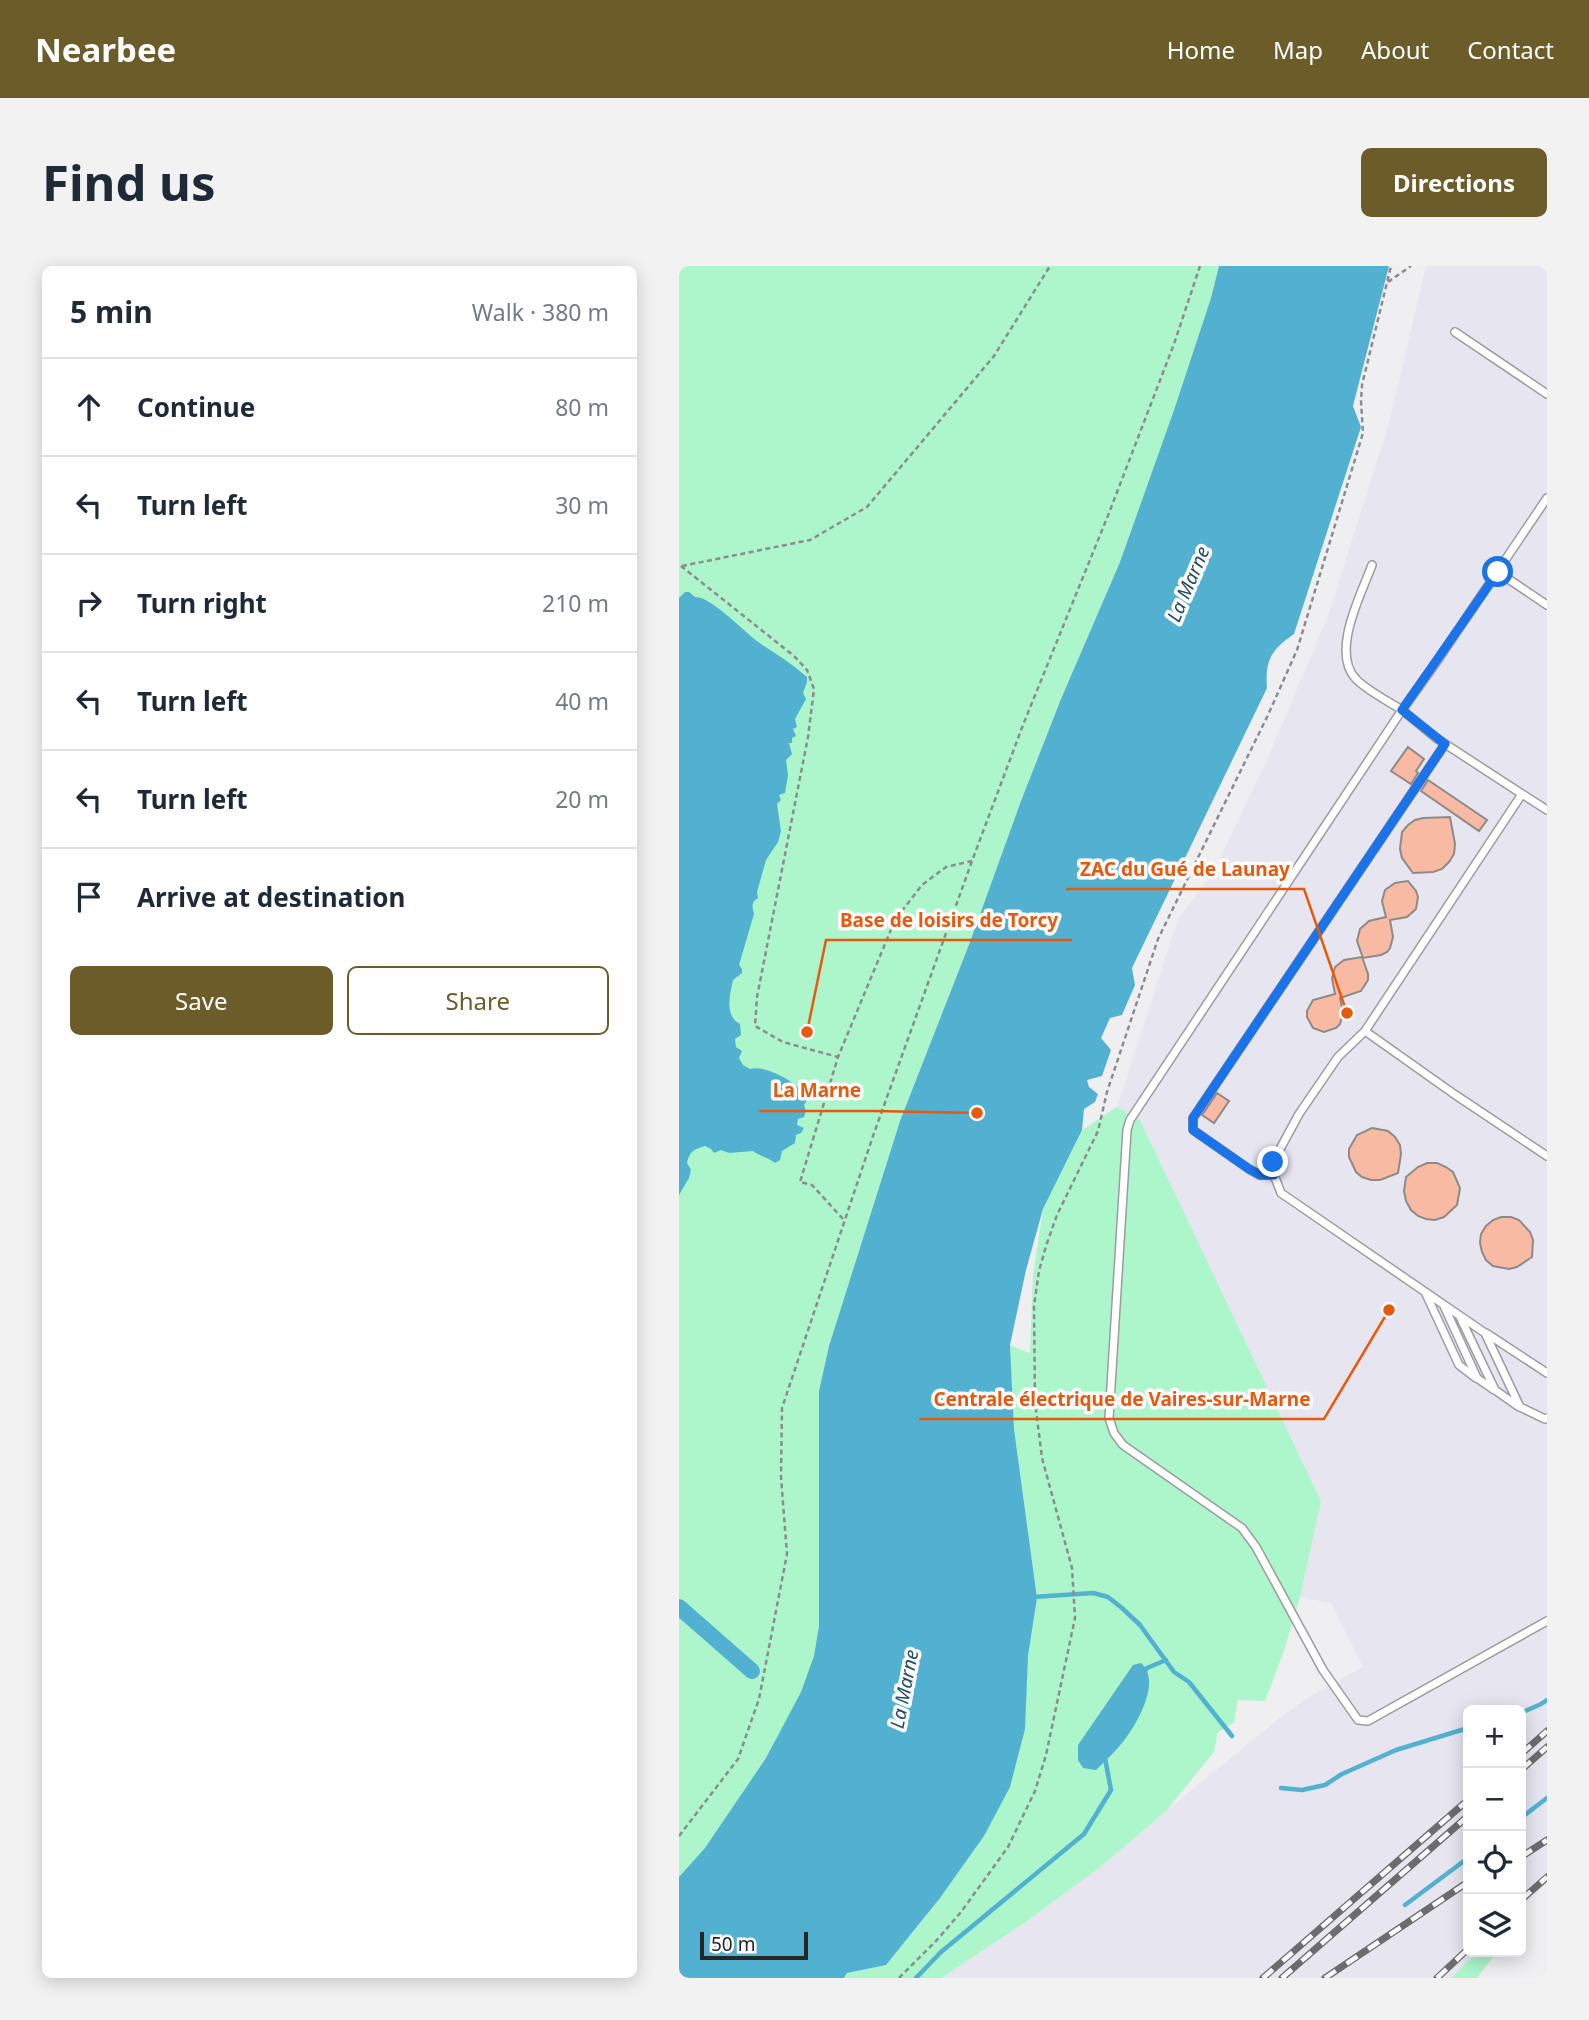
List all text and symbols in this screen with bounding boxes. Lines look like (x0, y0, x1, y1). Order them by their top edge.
text: Nearbee (35, 27, 176, 72)
text: Home (1167, 33, 1235, 66)
text: Map (1273, 33, 1323, 66)
text: About (1361, 33, 1429, 66)
text: Contact (1467, 33, 1554, 66)
button: Directions (1361, 148, 1547, 217)
text: Find us (42, 149, 216, 215)
text: 5 min (70, 291, 153, 332)
text: Walk · 380 m (472, 296, 609, 328)
icon: ahead (70, 388, 108, 426)
text: Continue (137, 389, 255, 425)
text: 80 m (555, 391, 609, 423)
icon: left (70, 486, 108, 524)
text: Turn left (137, 487, 248, 523)
text: 30 m (555, 489, 609, 521)
water label: La Marne (1160, 542, 1216, 626)
route start (1482, 556, 1513, 587)
icon: right (70, 584, 108, 622)
text: Turn right (137, 585, 267, 621)
text: 210 m (542, 587, 609, 619)
icon: left (70, 682, 108, 720)
text: Turn left (137, 683, 248, 719)
text: 40 m (555, 685, 609, 717)
icon: left (70, 780, 108, 818)
text: Turn left (137, 781, 248, 817)
text: 20 m (555, 783, 609, 815)
callout: ZAC du Gué de Launay (1066, 849, 1304, 889)
text: ZAC du Gué de Launay (1080, 856, 1290, 882)
icon: arrive (70, 878, 108, 916)
text: Arrive at destination (137, 879, 406, 915)
callout: Base de loisirs de Torcy (826, 900, 1072, 940)
text: Base de loisirs de Torcy (840, 907, 1058, 933)
button: Save (70, 966, 333, 1035)
button: Share (347, 966, 609, 1035)
callout: La Marne (759, 1071, 875, 1111)
text: La Marne (773, 1077, 861, 1103)
route end (1257, 1146, 1288, 1177)
callout: Centrale électrique de Vaires-sur-Marne (919, 1379, 1324, 1419)
text: Centrale électrique de Vaires-sur-Marne (933, 1386, 1311, 1412)
water label: La Marne (884, 1647, 924, 1731)
map controls (1463, 1705, 1526, 1957)
button: + (1463, 1705, 1526, 1768)
button: − (1463, 1768, 1526, 1831)
button: locate (1463, 1831, 1526, 1894)
button: layers (1463, 1894, 1526, 1957)
scale bar (700, 1929, 809, 1961)
text: 50 m (711, 1931, 755, 1957)

